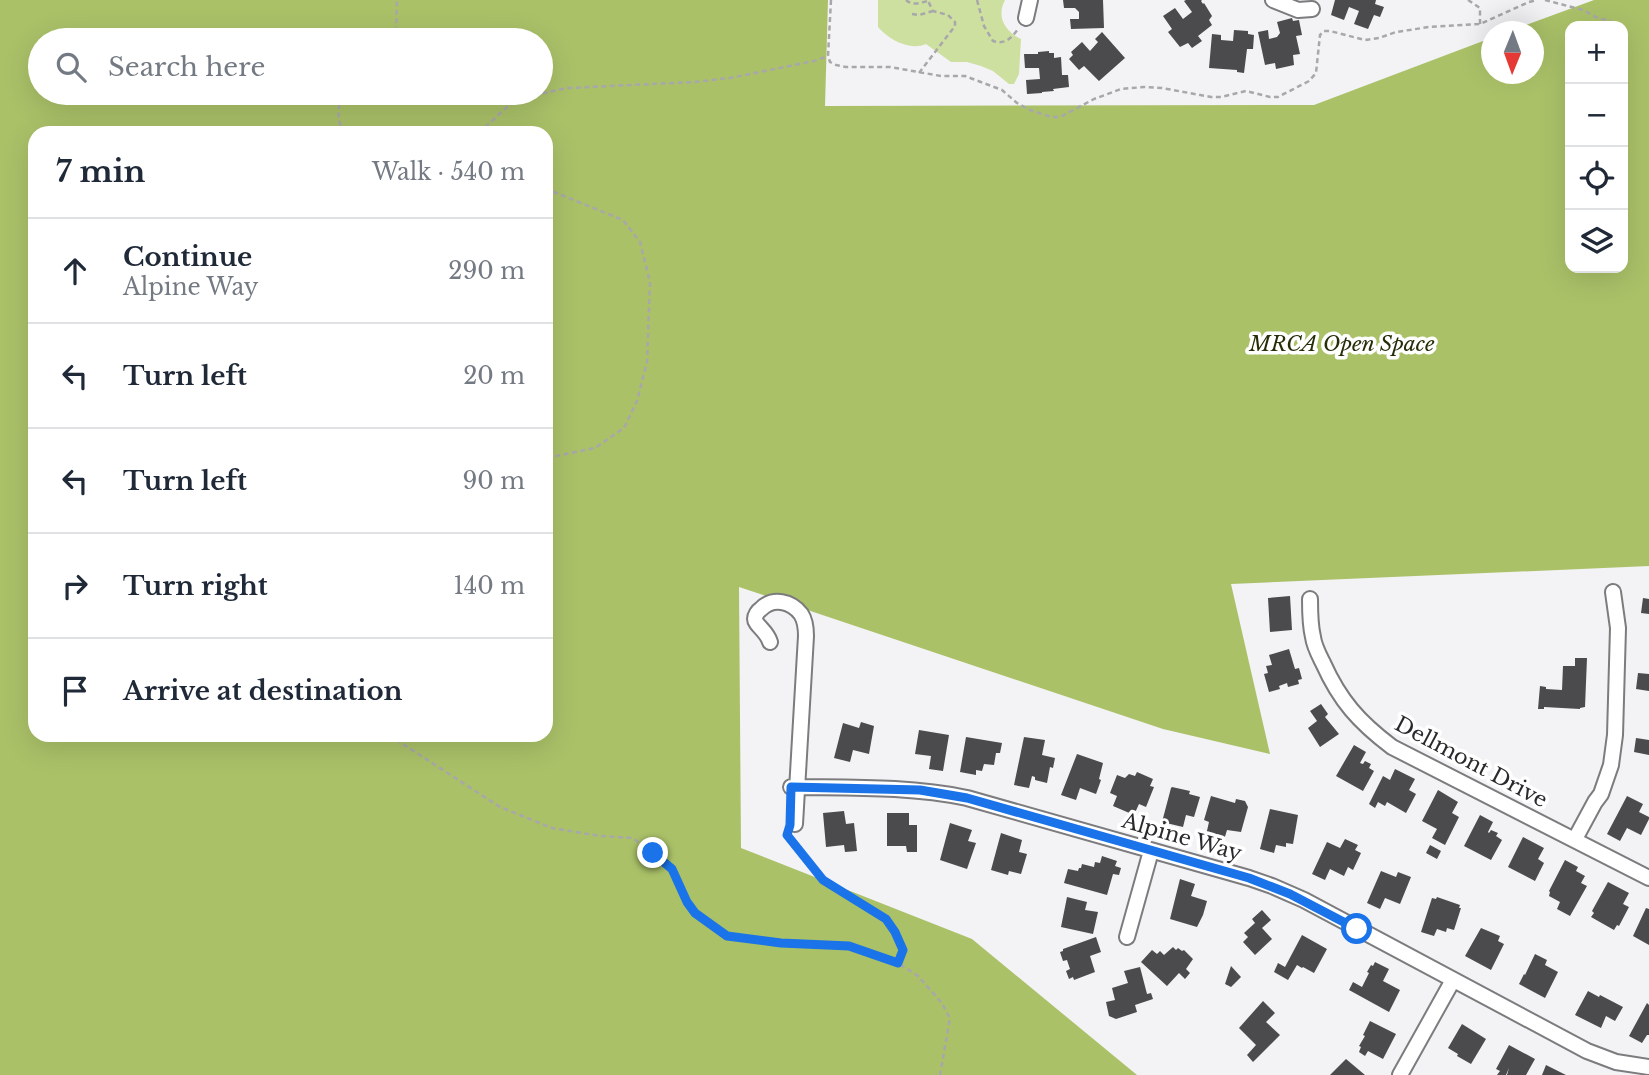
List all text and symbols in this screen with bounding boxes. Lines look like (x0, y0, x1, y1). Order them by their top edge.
north arrow (1481, 21, 1544, 84)
map controls (1565, 21, 1628, 273)
button: + (1565, 21, 1628, 84)
search box (28, 28, 553, 105)
icon: search (52, 48, 90, 86)
text: Search here (108, 51, 265, 83)
button: − (1565, 84, 1628, 147)
button: locate (1565, 147, 1628, 210)
text: 7 min (56, 153, 145, 190)
text: Walk · 540 m (372, 158, 525, 186)
button: layers (1565, 210, 1628, 273)
text: Continue (123, 241, 252, 273)
icon: ahead (56, 252, 94, 290)
text: 290 m (448, 257, 525, 285)
text: Alpine Way (123, 273, 258, 301)
park label: MRCA Open Space (1248, 331, 1435, 357)
icon: left (56, 357, 94, 395)
text: Turn left (123, 360, 247, 392)
text: 20 m (463, 362, 525, 390)
icon: left (56, 462, 94, 500)
text: Turn left (123, 465, 247, 497)
text: 90 m (463, 467, 525, 495)
icon: right (56, 567, 94, 605)
text: Turn right (123, 570, 268, 602)
text: 140 m (454, 572, 525, 600)
icon: arrive (56, 672, 94, 710)
text: Arrive at destination (123, 675, 403, 707)
street label: Dellmont Drive (1390, 711, 1552, 813)
street label: Alpine Way (1118, 807, 1246, 867)
route end (637, 837, 668, 868)
route start (1341, 913, 1372, 944)

